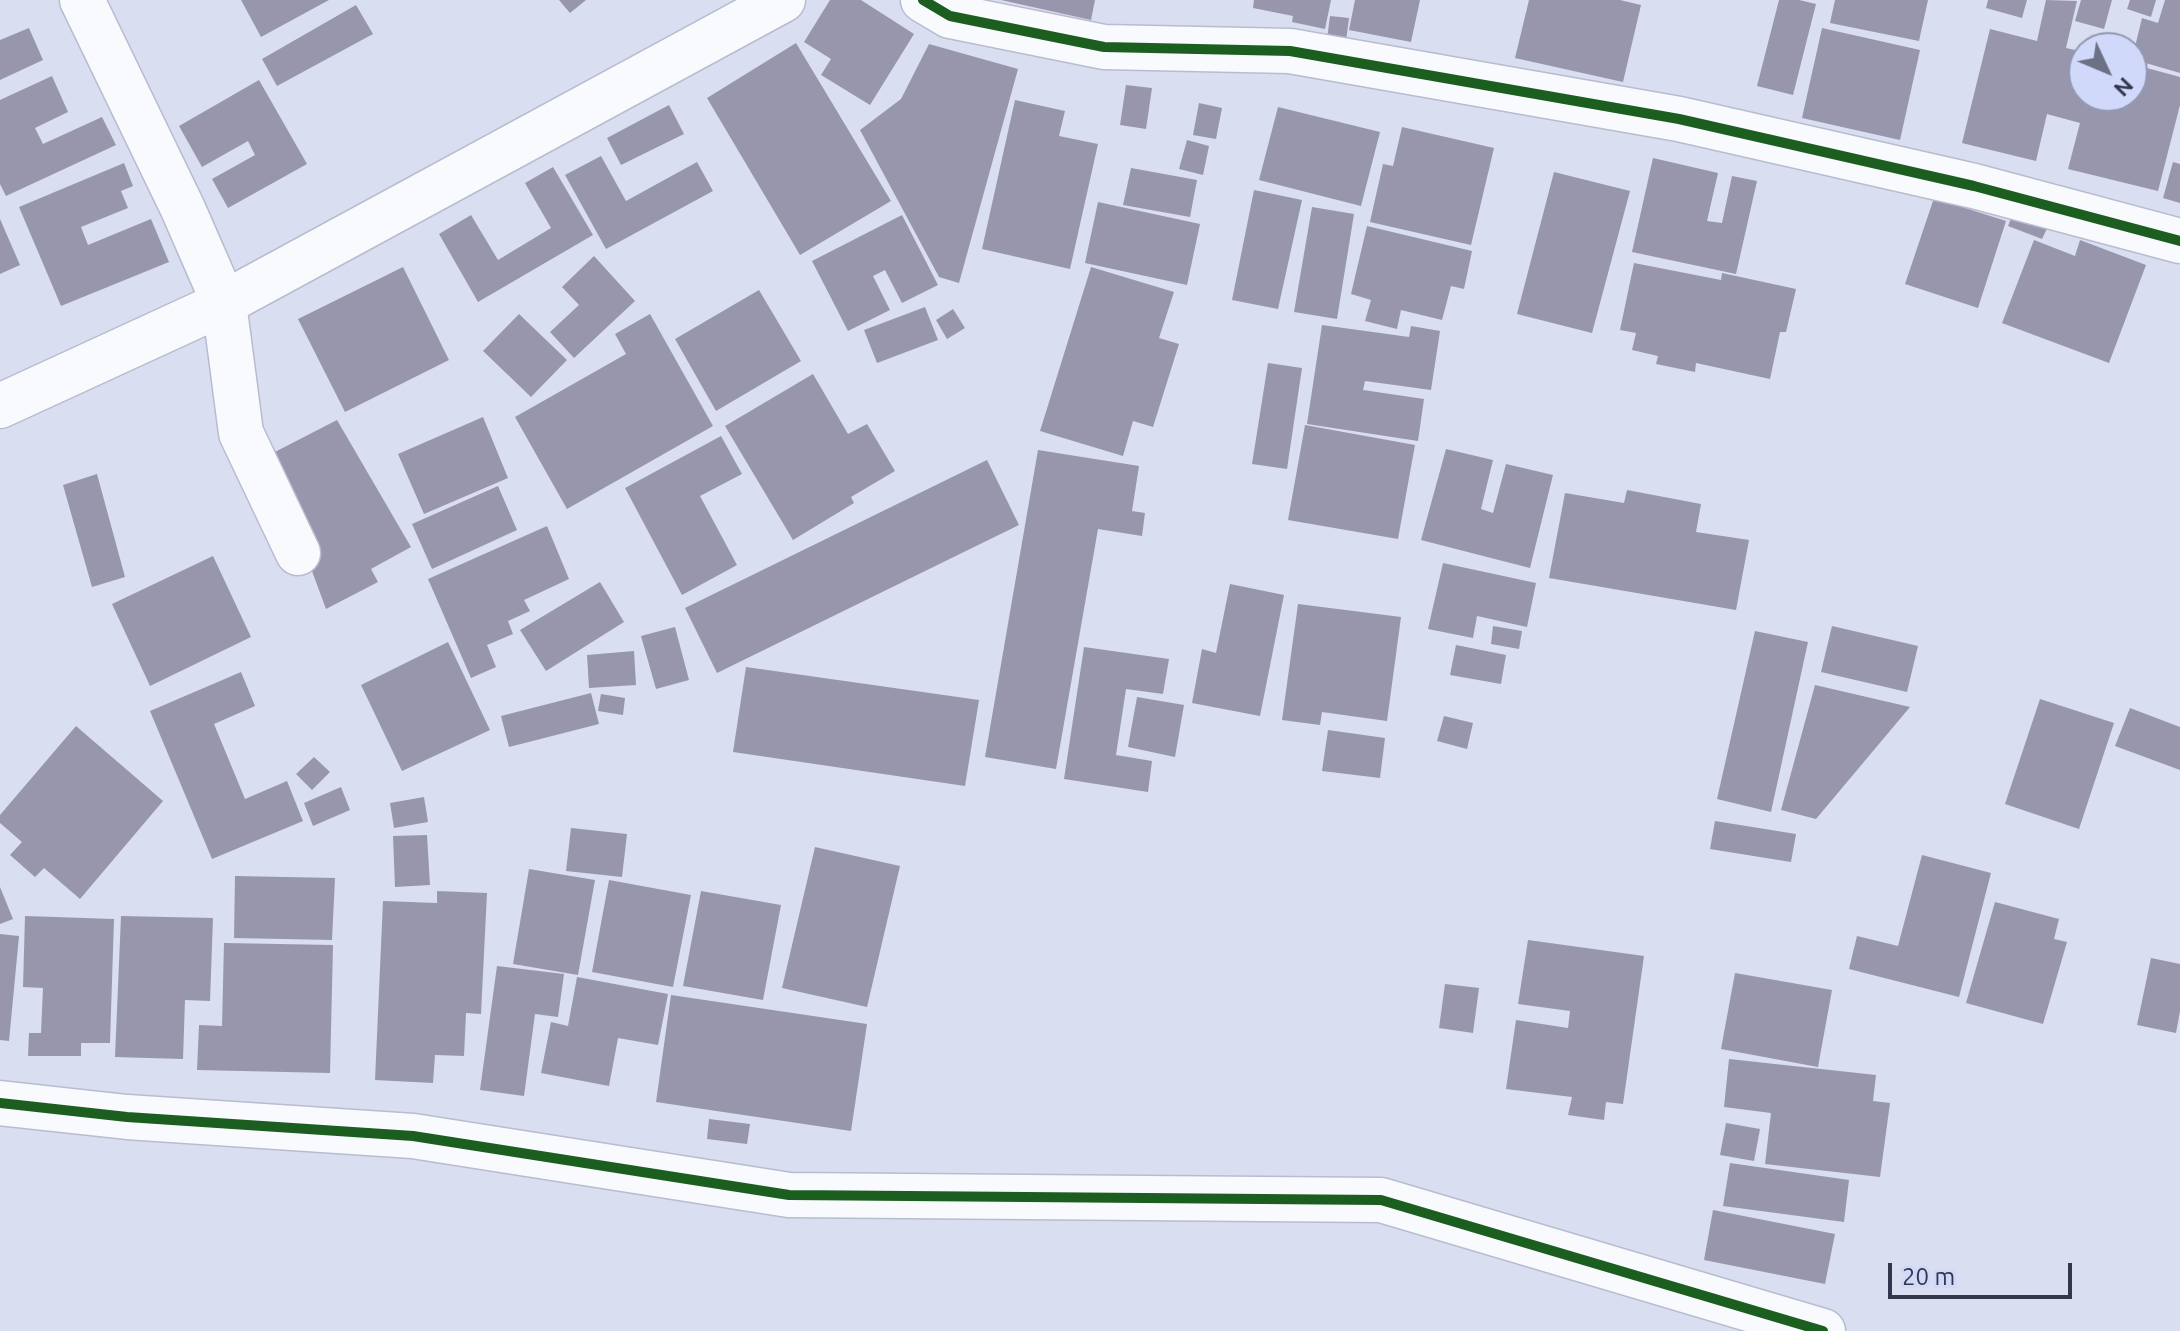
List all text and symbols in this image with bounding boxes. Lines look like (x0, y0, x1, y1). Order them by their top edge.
north arrow (2068, 32, 2148, 112)
text: N (2109, 73, 2139, 102)
scale bar (1892, 1247, 2076, 1297)
text: 20 m (1902, 1263, 1955, 1290)

